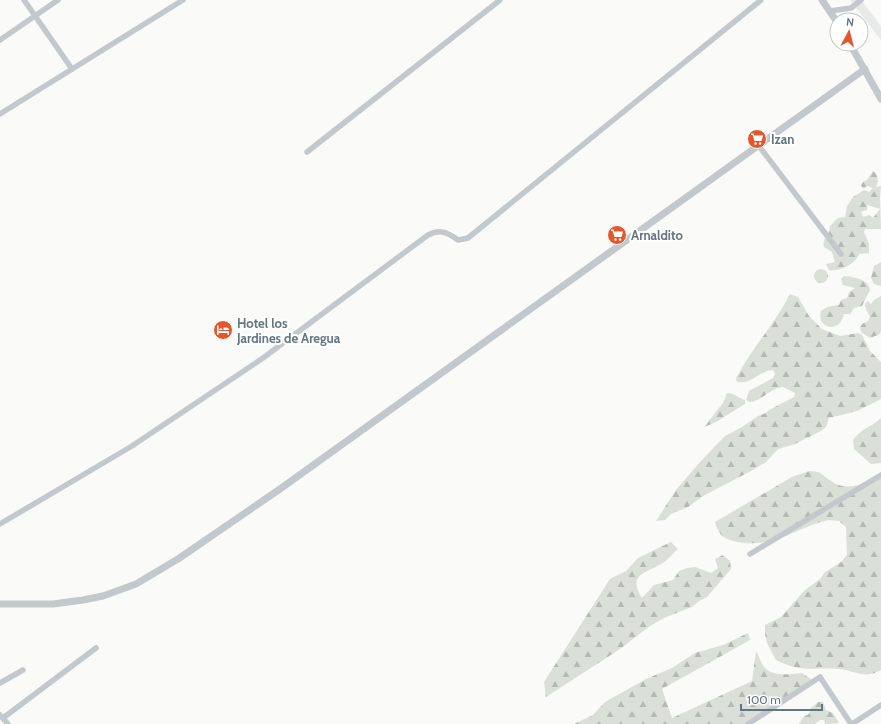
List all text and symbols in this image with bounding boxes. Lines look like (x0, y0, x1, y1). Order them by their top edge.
north arrow (829, 12, 869, 52)
text: N (846, 15, 855, 29)
supermarket icon: Izan (746, 128, 768, 150)
place label: Izan (771, 131, 794, 147)
supermarket icon: Arnaldito (606, 224, 628, 246)
place label: Arnaldito (631, 227, 683, 243)
place label: Hotel los Jardines de Aregua (236, 315, 341, 346)
hotel icon: Hotel los Jardines de Aregua (212, 319, 234, 341)
scale bar (741, 686, 822, 712)
text: 100 m (747, 692, 781, 707)

